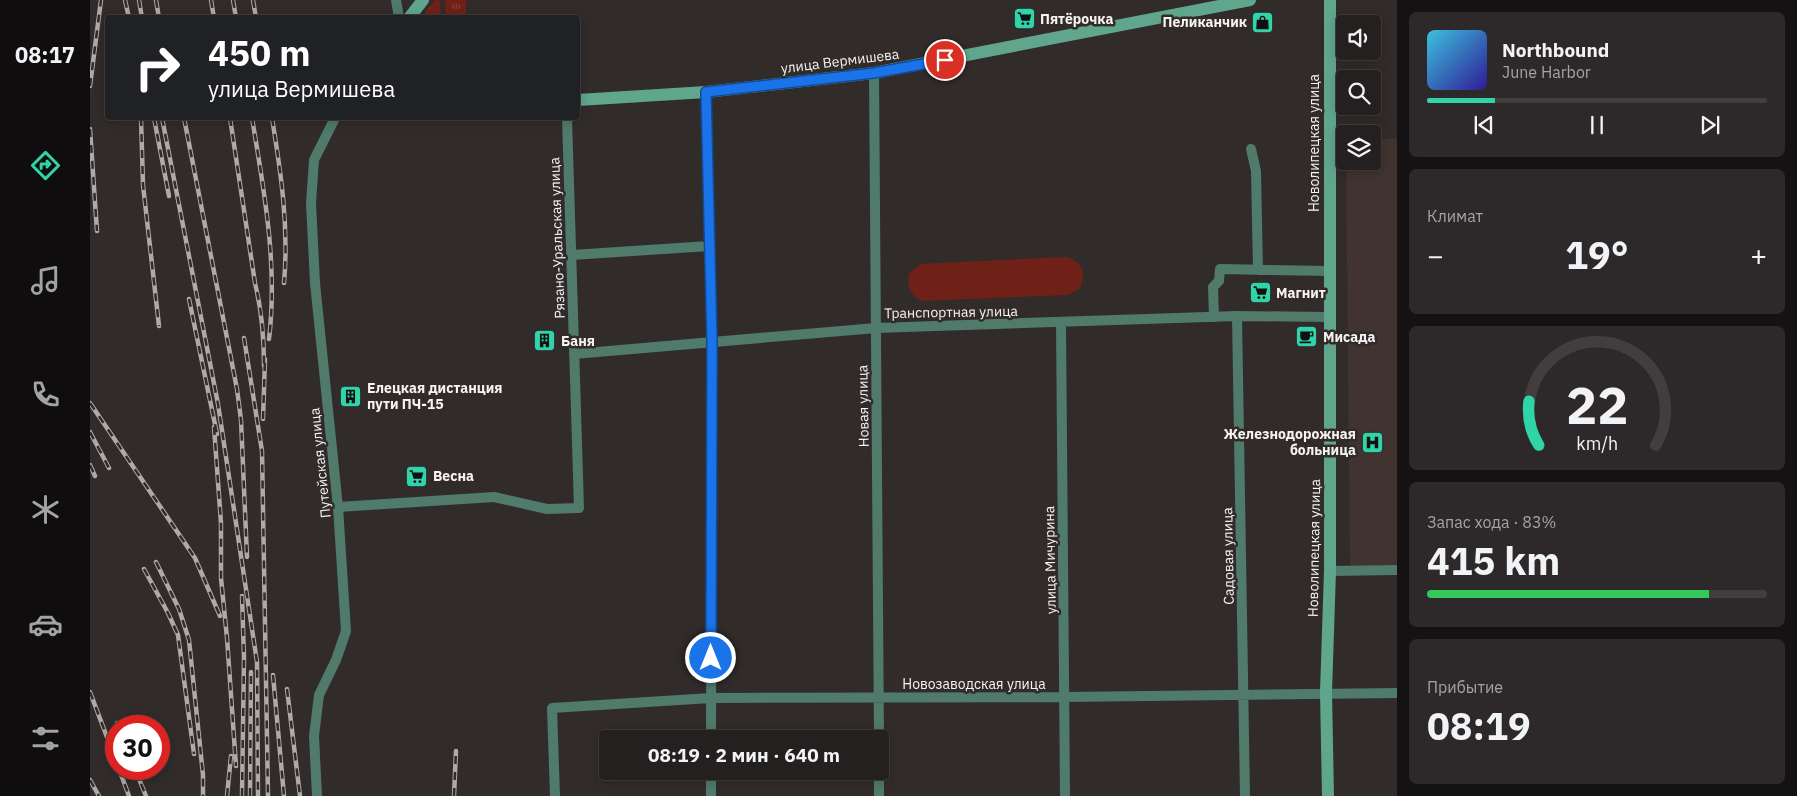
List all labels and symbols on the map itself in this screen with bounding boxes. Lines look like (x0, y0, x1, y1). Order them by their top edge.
supermarket icon: Пятёрочка (1012, 7, 1036, 31)
place label: Пятёрочка (1040, 10, 1113, 28)
shop icon: Пеликанчик (1251, 10, 1275, 34)
place label: Пеликанчик (1162, 13, 1247, 31)
pin (924, 39, 966, 81)
street label: улица Вермишева (780, 45, 901, 77)
street label: Новолипецкая улица (1305, 73, 1323, 212)
street label: Рязано-Уральская улица (545, 156, 569, 319)
supermarket icon: Магнит (1248, 281, 1272, 305)
place label: Магнит (1276, 284, 1326, 302)
street label: Транспортная улица (884, 302, 1019, 322)
cafe icon: Мисада (1295, 325, 1319, 349)
place label: Мисада (1323, 328, 1376, 346)
building icon: Баня (533, 329, 557, 353)
place label: Баня (561, 332, 595, 350)
street label: Новая улица (853, 364, 873, 447)
place label: Елецкая дистанция пути ПЧ-15 (367, 379, 502, 413)
building icon: Елецкая дистанция пути ПЧ-15 (339, 384, 363, 408)
street label: Путейская улица (305, 406, 335, 519)
place label: Железнодорожная больница (1224, 425, 1356, 459)
hospital icon: Железнодорожная больница (1360, 430, 1384, 454)
supermarket icon: Весна (405, 464, 429, 488)
place label: Весна (433, 467, 474, 485)
street label: Новолипецкая улица (1304, 478, 1324, 617)
street label: улица Мичурина (1040, 505, 1060, 614)
street label: Садовая улица (1218, 507, 1238, 605)
position arrow (684, 631, 736, 683)
street label: Новозаводская улица (902, 675, 1046, 693)
speed limit sign: 30 (105, 715, 170, 780)

